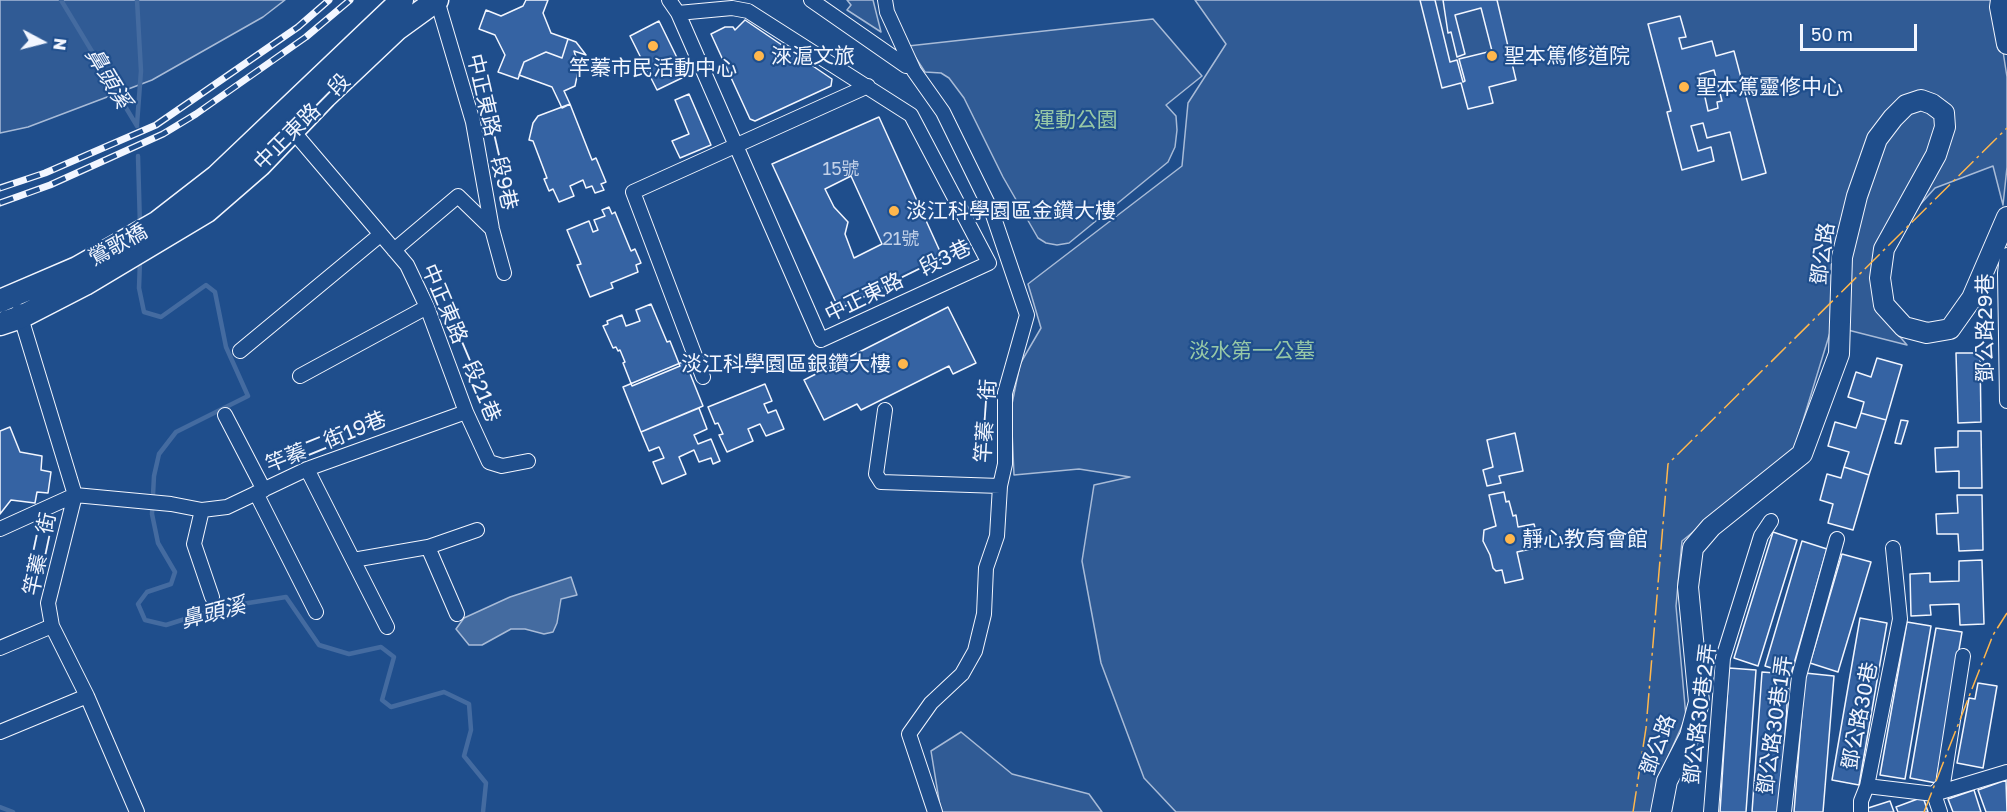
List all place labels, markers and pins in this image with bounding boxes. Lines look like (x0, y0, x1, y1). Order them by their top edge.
marker: 竿蓁市民活動中心 (646, 39, 660, 53)
place label: 淶滬文旅 (771, 43, 855, 69)
place label: 聖本篤修道院 (1504, 43, 1630, 69)
marker: 淶滬文旅 (752, 49, 766, 63)
marker: 聖本篤修道院 (1485, 49, 1499, 63)
place label: 竿蓁市民活動中心 (569, 55, 737, 81)
place label: 聖本篤靈修中心 (1696, 74, 1843, 100)
marker: 聖本篤靈修中心 (1677, 80, 1691, 94)
place label: 淡江科學園區金鑽大樓 (906, 198, 1116, 224)
marker: 淡江科學園區金鑽大樓 (887, 204, 901, 218)
place label: 淡江科學園區銀鑽大樓 (681, 351, 891, 377)
marker: 淡江科學園區銀鑽大樓 (896, 357, 910, 371)
place label: 靜心教育會館 (1522, 526, 1648, 552)
marker: 靜心教育會館 (1503, 532, 1517, 546)

